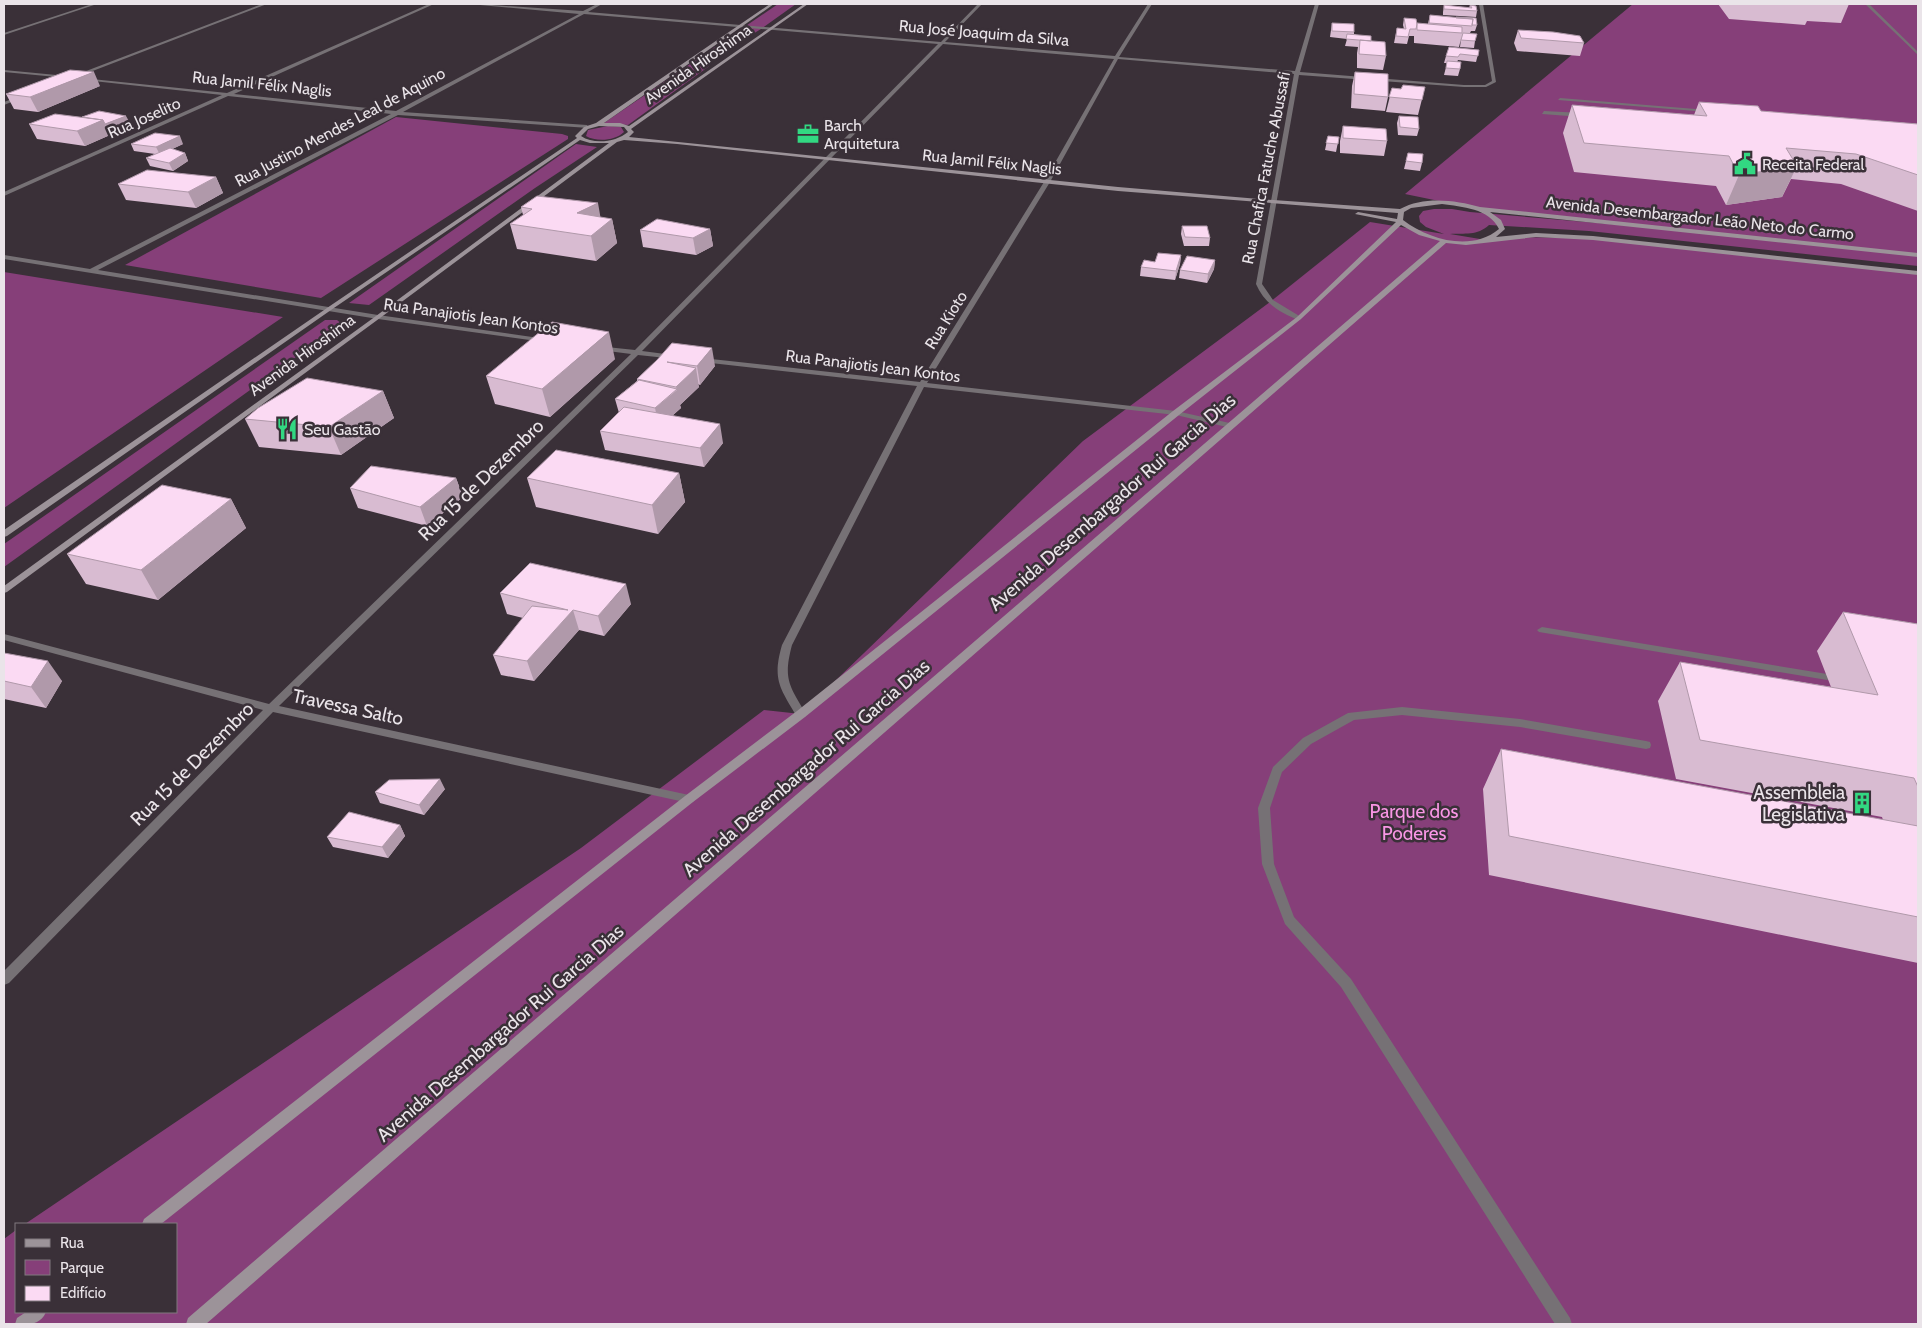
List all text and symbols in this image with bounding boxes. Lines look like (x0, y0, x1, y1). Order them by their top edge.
street label: Rua José Joaquim da Silva (898, 16, 1070, 50)
street label: Avenida Hiroshima (641, 20, 755, 108)
street label: Rua Justino Mendes Leal de Aquino (232, 63, 449, 191)
street label: Rua Jamil Félix Naglis (191, 67, 333, 101)
street label: Rua Chafica Fatuche Abussafi (1238, 70, 1294, 266)
street label: Rua Joselito (105, 93, 184, 143)
place label: Barch Arquitetura (824, 116, 900, 153)
office icon: Barch Arquitetura (795, 121, 821, 147)
street label: Rua Jamil Félix Naglis (921, 145, 1063, 179)
public building icon: Receita Federal (1732, 151, 1758, 177)
place label: Receita Federal (1762, 155, 1864, 174)
street label: Avenida Desembargador Leão Neto do Carmo (1545, 192, 1855, 244)
street label: Rua Kioto (921, 287, 971, 353)
street label: Rua Panajiotis Jean Kontos (383, 294, 560, 338)
street label: Avenida Hiroshima (245, 310, 359, 400)
street label: Rua Panajiotis Jean Kontos (785, 346, 962, 386)
street label: Avenida Desembargador Rui Garcia Dias (984, 388, 1240, 615)
street label: Rua 15 de Dezembro (414, 414, 548, 546)
restaurant icon: Seu Gastão (274, 416, 300, 442)
place label: Seu Gastão (304, 420, 381, 439)
street label: Avenida Desembargador Rui Garcia Dias (678, 654, 934, 881)
street label: Travessa Salto (291, 684, 405, 730)
street label: Rua 15 de Dezembro (125, 697, 259, 831)
place label: Assembleia Legislativa (1753, 781, 1845, 826)
building icon: Assembleia Legislativa (1849, 790, 1875, 816)
park label: Parque dos Poderes (1370, 800, 1459, 845)
street label: Avenida Desembargador Rui Garcia Dias (372, 919, 628, 1146)
legend (15, 1223, 178, 1313)
text: Rua (60, 1234, 85, 1252)
text: Parque (60, 1259, 104, 1277)
text: Edifício (60, 1284, 106, 1302)

